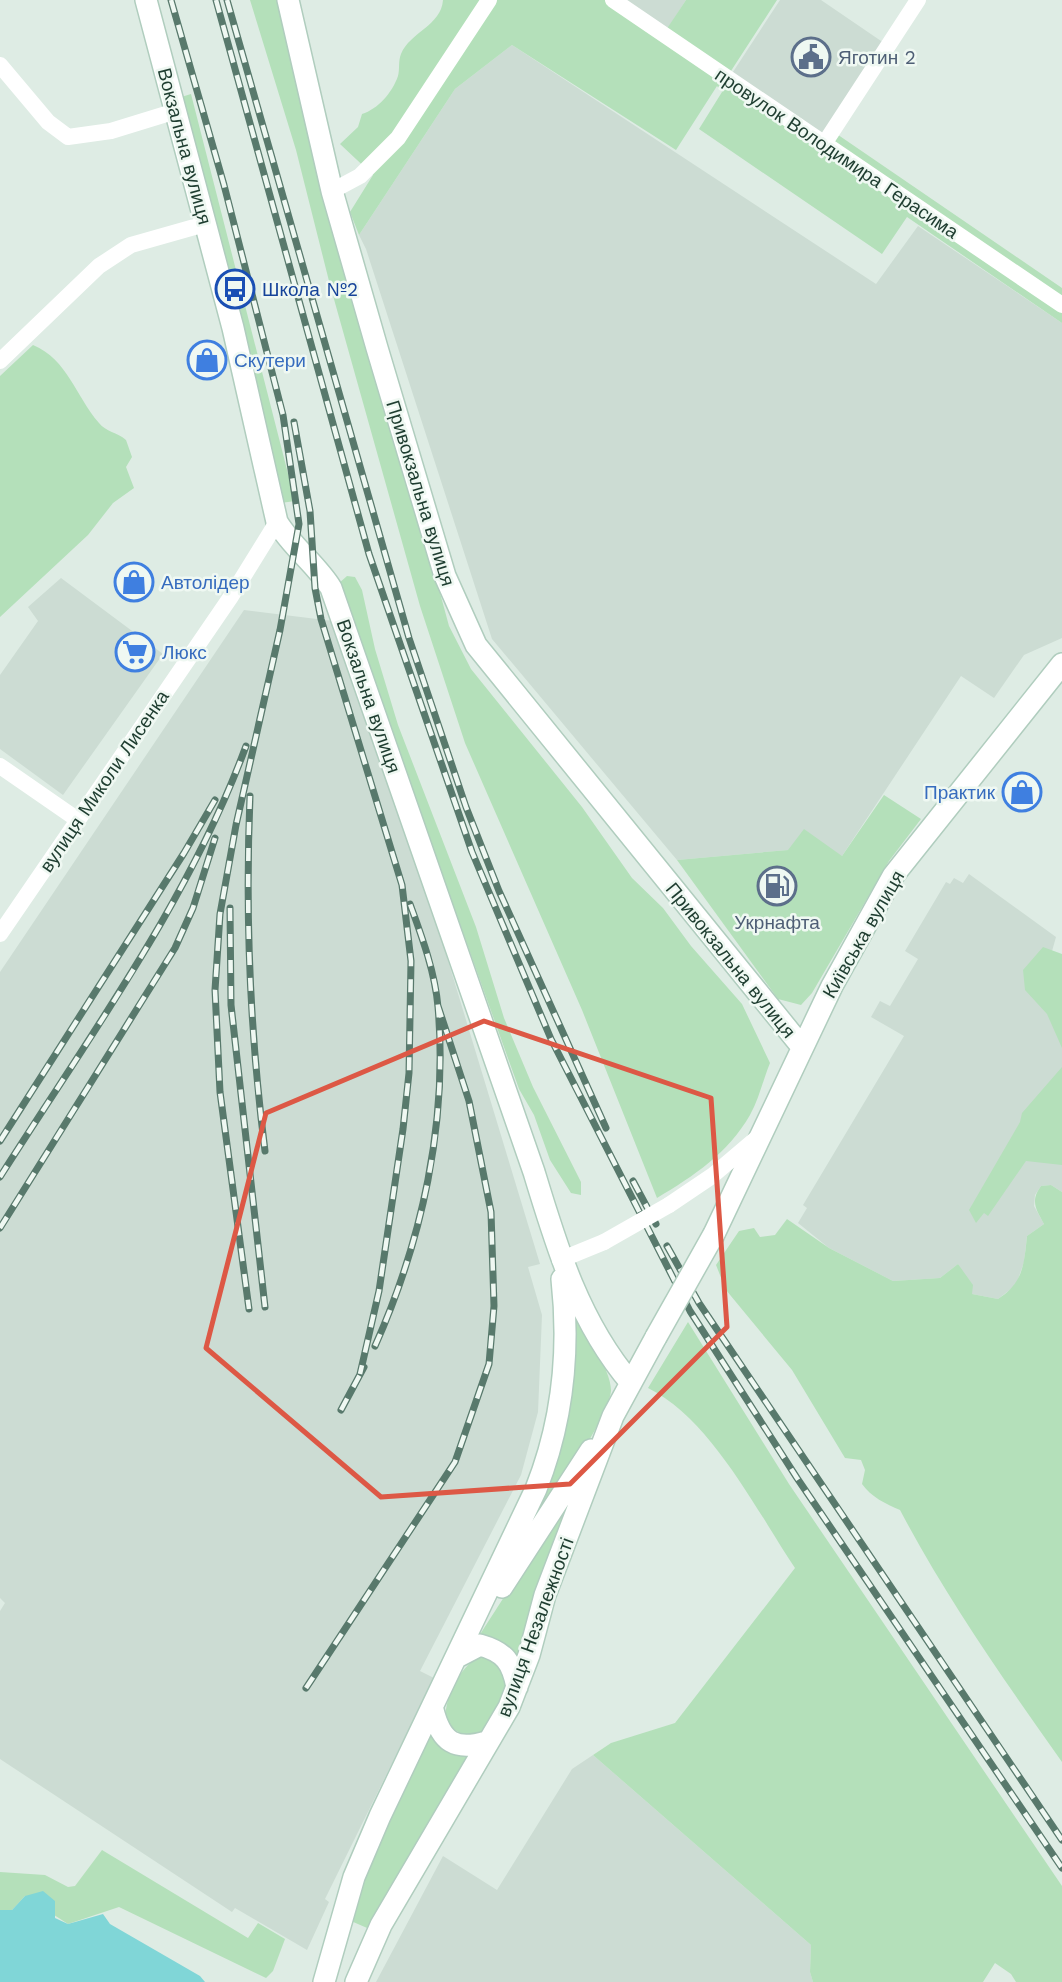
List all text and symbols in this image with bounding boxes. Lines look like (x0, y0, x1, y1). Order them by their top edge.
public building icon: Яготин 2 (790, 36, 832, 78)
place label: Яготин 2 (838, 46, 916, 69)
street label: провулок Володимира Герасима (711, 63, 963, 244)
street label: Вокзальна вулиця (153, 65, 216, 227)
bus stop icon: Школа №2 (214, 268, 256, 310)
place label: Школа №2 (262, 278, 358, 301)
shop icon: Скутери (186, 339, 228, 381)
place label: Скутери (234, 349, 306, 372)
street label: Привокзальна вулиця (381, 397, 460, 589)
shop icon: Автолідер (113, 561, 155, 603)
place label: Автолідер (161, 571, 250, 594)
street label: Вокзальна вулиця (331, 616, 406, 776)
supermarket icon: Люкс (114, 631, 156, 673)
place label: Люкс (162, 641, 207, 664)
street label: вулиця Миколи Лисенка (35, 686, 174, 877)
shop icon: Практик (1001, 771, 1043, 813)
place label: Практик (924, 781, 996, 804)
fuel station icon: Укрнафта (756, 865, 798, 907)
street label: Київська вулиця (818, 866, 909, 1002)
street label: Привокзальна вулиця (661, 878, 800, 1043)
place label: Укрнафта (734, 911, 820, 934)
street label: вулиця Незалежності (492, 1534, 579, 1720)

